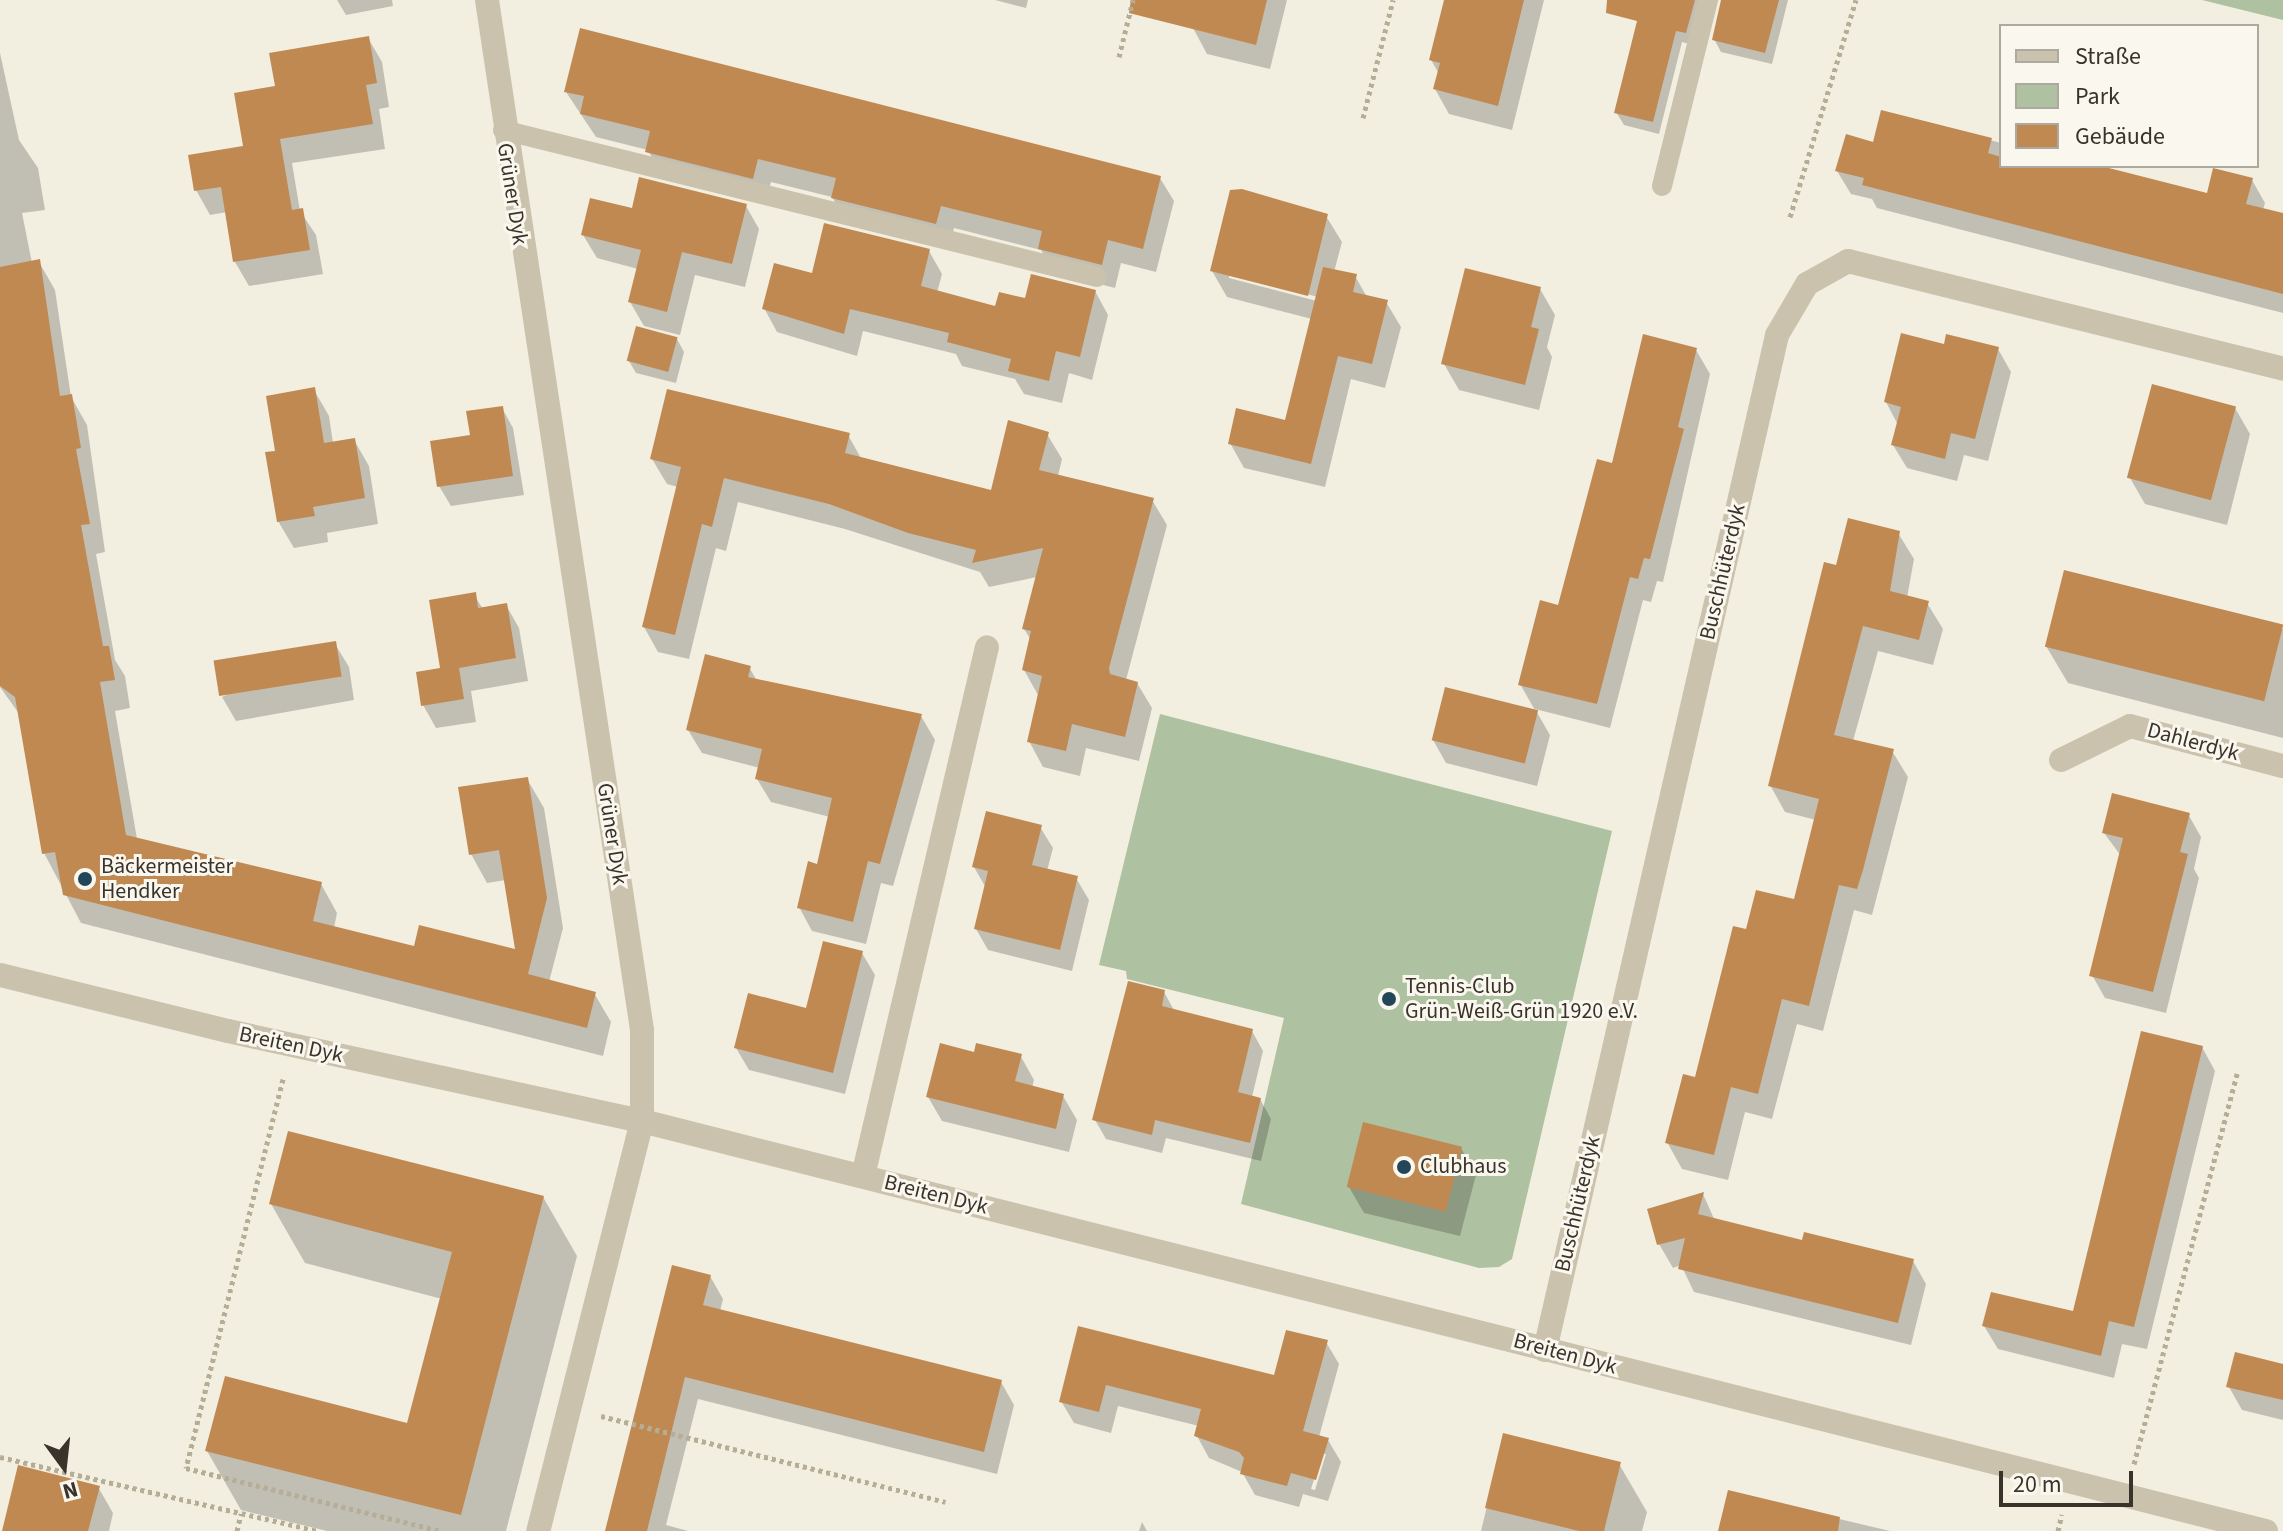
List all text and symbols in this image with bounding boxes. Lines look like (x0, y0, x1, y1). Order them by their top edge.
legend (1999, 24, 2259, 168)
text: Straße (2075, 39, 2141, 74)
text: Park (2075, 79, 2120, 114)
text: Gebäude (2075, 119, 2165, 154)
street label: Grüner Dyk (491, 141, 533, 247)
street label: Buschhüterdyk (1695, 501, 1751, 643)
street label: Dahlerdyk (2144, 717, 2242, 767)
street label: Grüner Dyk (591, 781, 633, 887)
place label: Bäckermeister Hendker (101, 853, 233, 904)
marker: Bäckermeister Hendker (76, 870, 94, 888)
place label: Tennis-Club Grün-Weiß-Grün 1920 e.V. (1405, 973, 1638, 1024)
marker: Tennis-Club Grün-Weiß-Grün 1920 e.V. (1380, 990, 1398, 1008)
street label: Breiten Dyk (236, 1021, 346, 1069)
street label: Buschhüterdyk (1550, 1133, 1606, 1275)
place label: Clubhaus (1420, 1154, 1507, 1180)
marker: Clubhaus (1395, 1158, 1413, 1176)
street label: Breiten Dyk (881, 1169, 991, 1221)
street label: Breiten Dyk (1510, 1328, 1620, 1380)
north arrow (24, 1427, 104, 1507)
scale bar (2003, 1455, 2137, 1505)
text: 20 m (2013, 1467, 2062, 1502)
text: N (59, 1473, 81, 1508)

